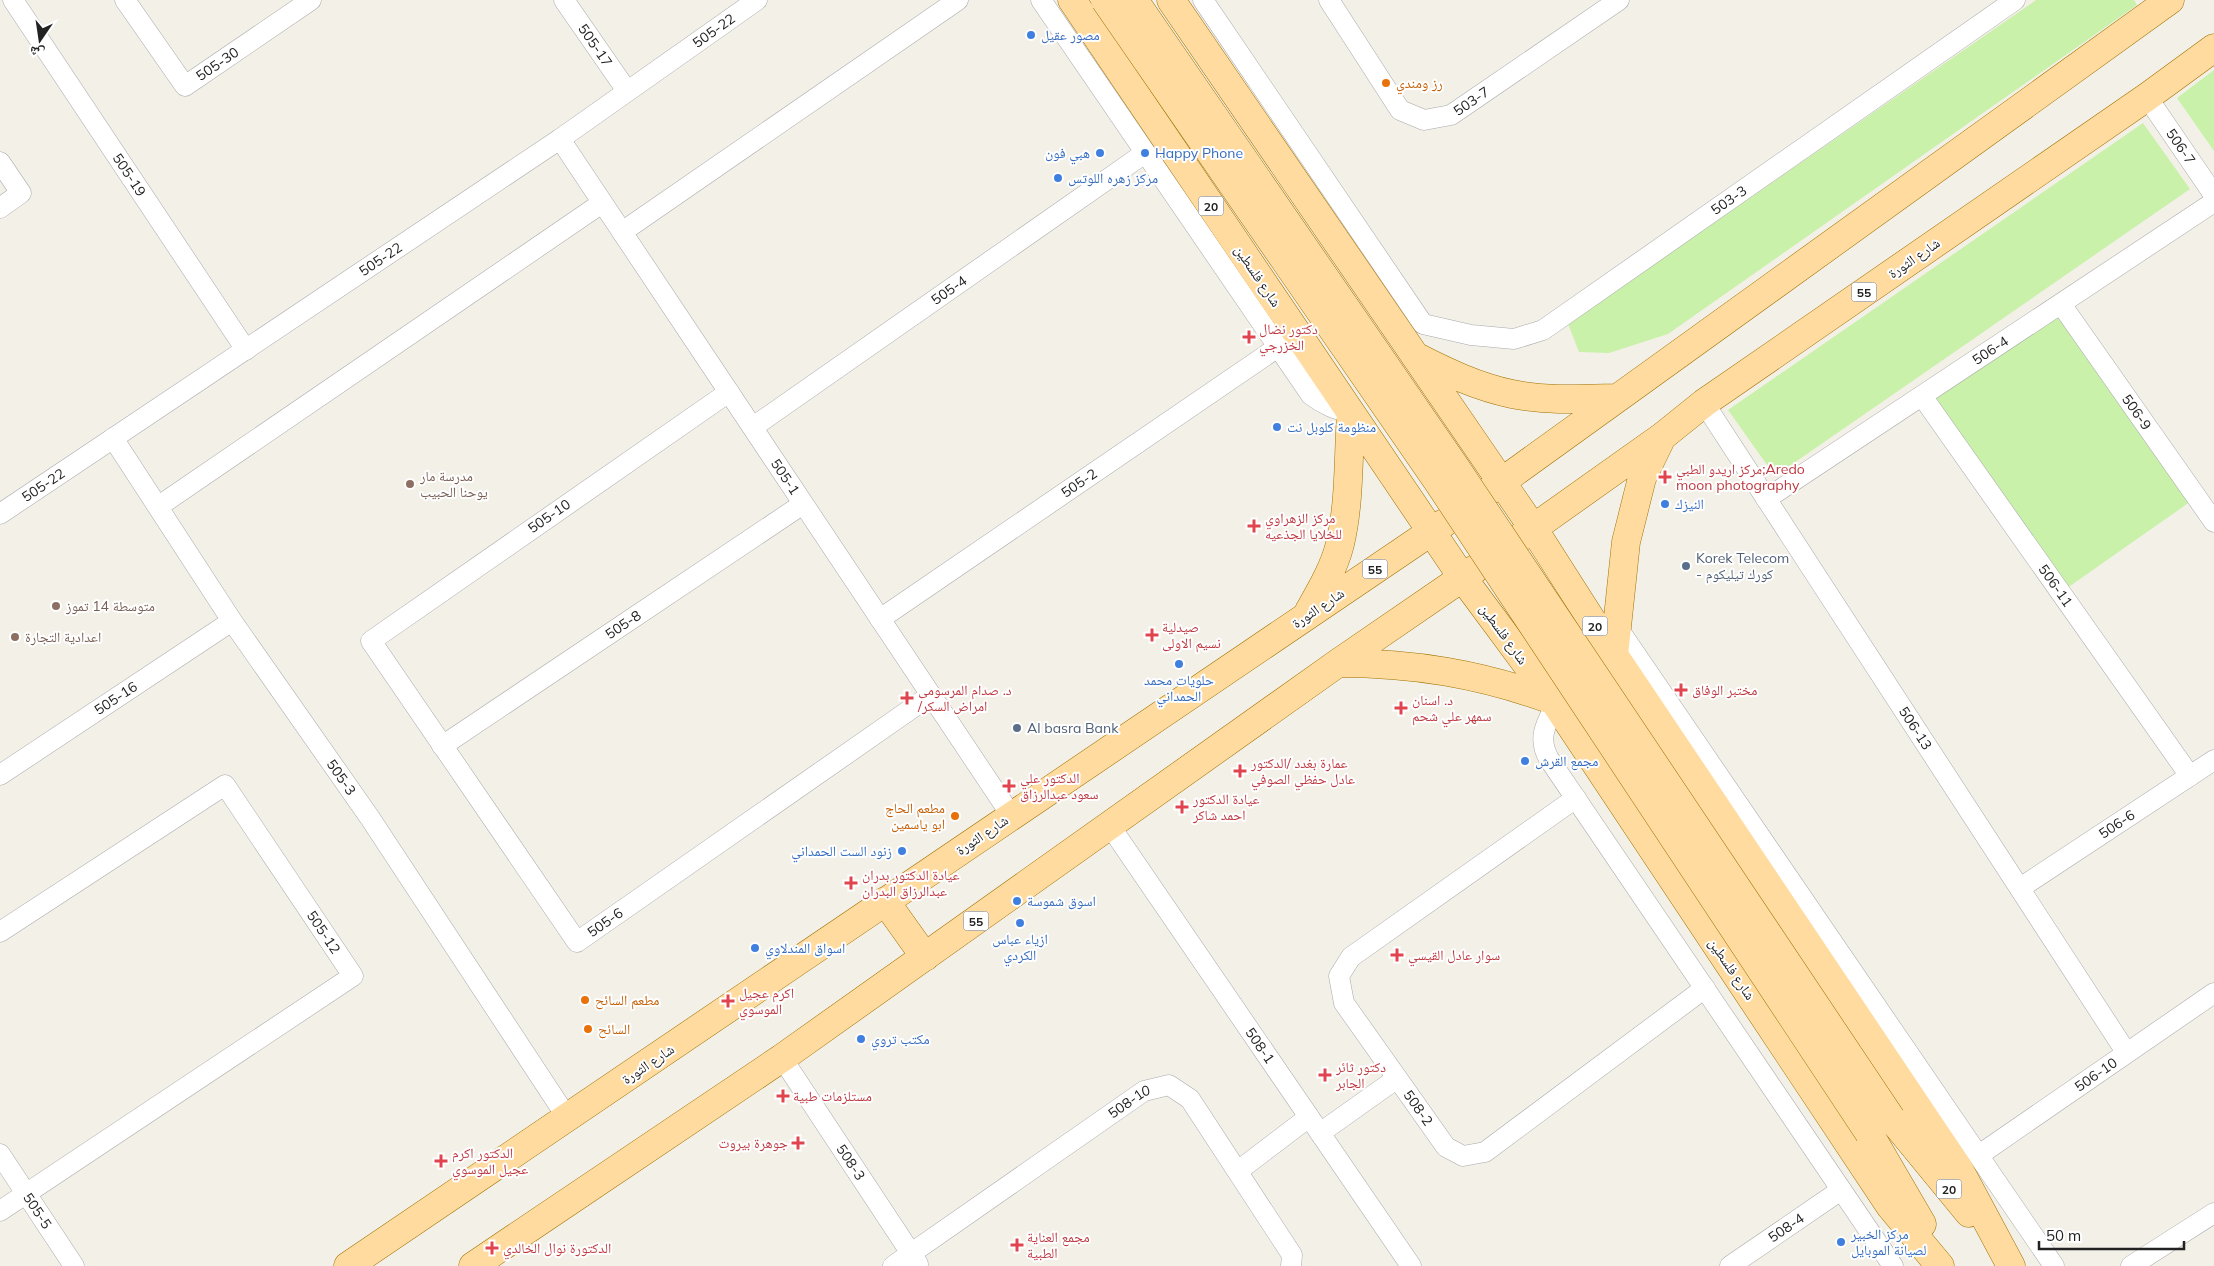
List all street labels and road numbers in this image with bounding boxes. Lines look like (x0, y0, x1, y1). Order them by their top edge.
street label: 505-22 (689, 9, 738, 52)
street label: 505-17 (574, 20, 616, 70)
street label: 505-30 (192, 43, 242, 85)
street label: 503-7 (1450, 82, 1493, 120)
street label: 506-7 (2162, 125, 2199, 168)
street label: 505-19 (109, 150, 150, 200)
street label: 503-3 (1707, 181, 1750, 219)
road number: 20 (1198, 197, 1224, 216)
street label: شارع الثورة (1885, 234, 1944, 283)
street label: 505-22 (356, 238, 406, 280)
street label: شارع فلسطين (1230, 242, 1285, 311)
street label: 505-4 (927, 271, 971, 309)
road number: 55 (1852, 282, 1876, 302)
street label: 506-4 (1969, 332, 2012, 369)
street label: 506-9 (2118, 391, 2156, 433)
street label: 505-1 (767, 455, 804, 498)
street label: 505-22 (18, 464, 68, 506)
street label: 505-2 (1058, 464, 1100, 502)
street label: 505-10 (524, 495, 574, 537)
road number: 55 (1362, 560, 1388, 578)
street label: 506-11 (2035, 561, 2077, 610)
street label: شارع الثورة (1288, 584, 1348, 633)
street label: شارع فلسطين (1475, 600, 1532, 669)
street label: 505-8 (602, 606, 645, 643)
road number: 20 (1582, 616, 1608, 636)
street label: 505-16 (91, 677, 141, 719)
street label: 506-13 (1895, 703, 1936, 753)
street label: 505-3 (323, 756, 360, 799)
street label: 506-6 (2095, 806, 2138, 843)
street label: شارع الثورة (952, 811, 1012, 860)
street label: 505-6 (584, 904, 626, 941)
street label: 505-12 (303, 907, 345, 957)
road number: 55 (964, 911, 988, 930)
street label: شارع فلسطين (1704, 935, 1759, 1004)
street label: 508-1 (1242, 1024, 1279, 1067)
street label: شارع الثورة (618, 1040, 678, 1089)
street label: 506-10 (2071, 1053, 2121, 1095)
street label: 508-10 (1104, 1081, 1152, 1122)
street label: 508-2 (1400, 1087, 1437, 1129)
street label: 508-3 (832, 1141, 869, 1184)
road number: 20 (1936, 1180, 1962, 1198)
street label: 505-5 (19, 1189, 56, 1232)
street label: 508-4 (1765, 1209, 1808, 1246)

